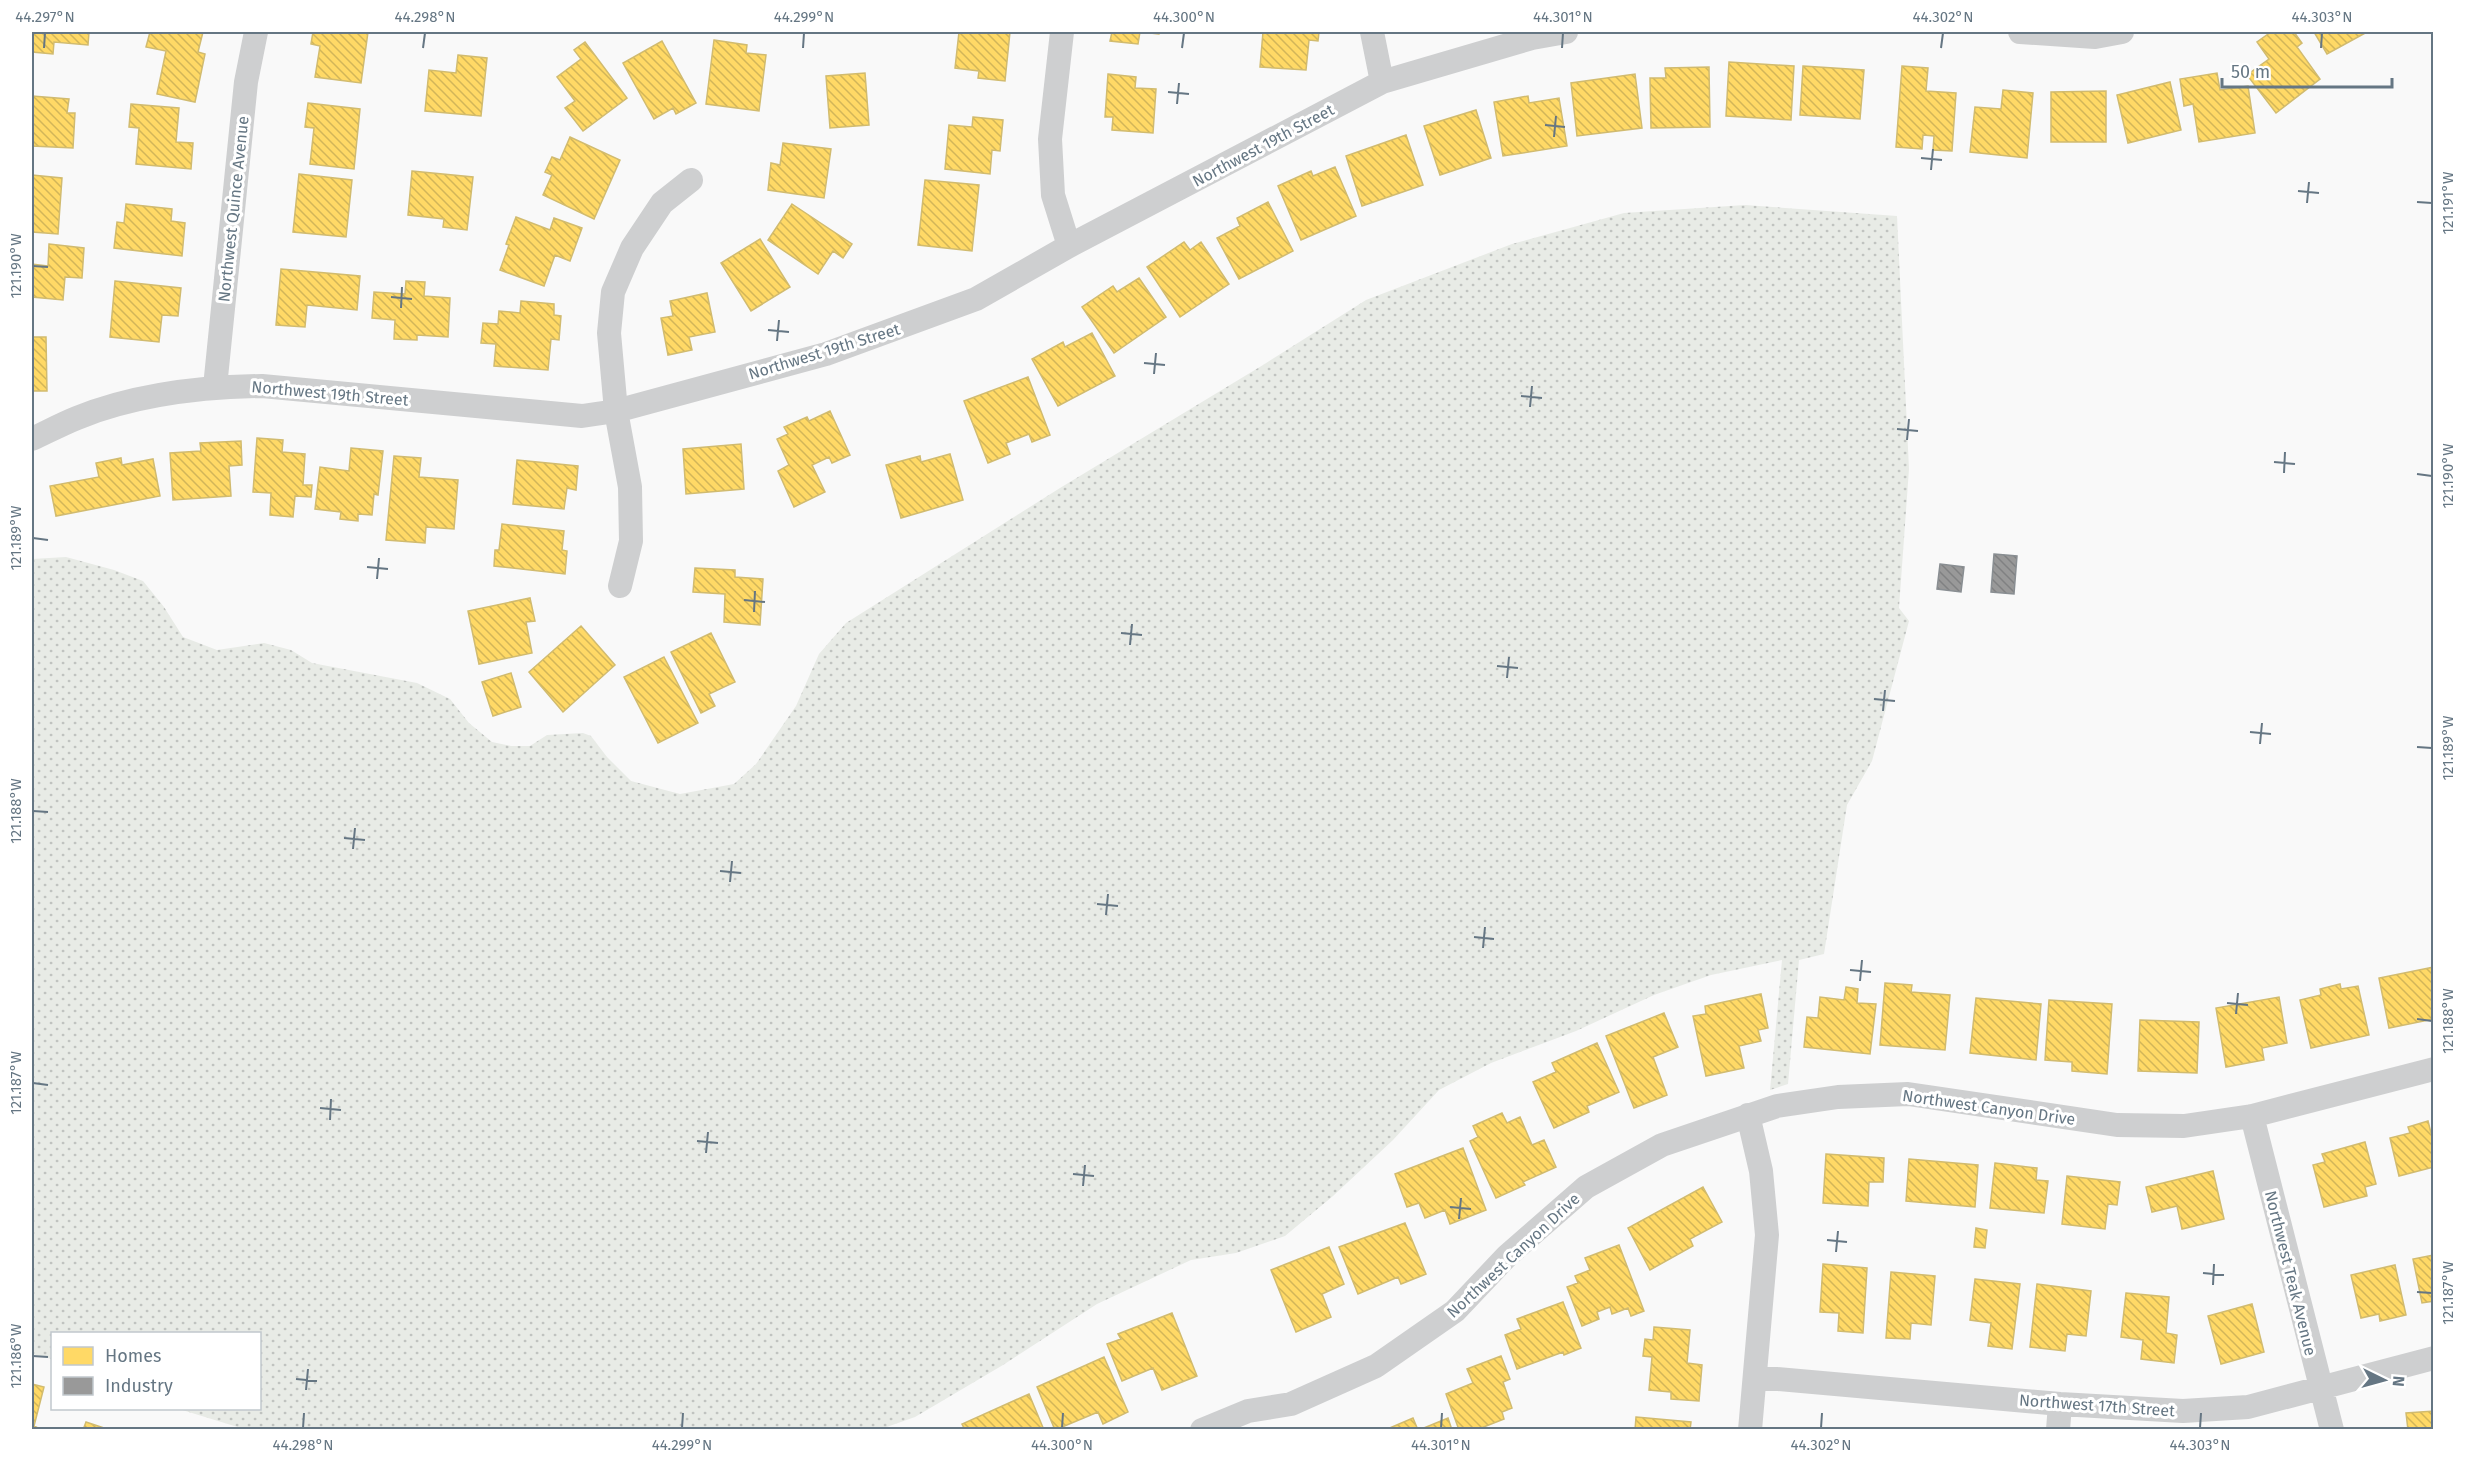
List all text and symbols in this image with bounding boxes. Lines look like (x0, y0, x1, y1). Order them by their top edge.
text: 44.297°N (15, 8, 75, 26)
text: 44.298°N (394, 8, 456, 26)
text: 44.299°N (774, 8, 834, 26)
text: 44.300°N (1153, 8, 1215, 26)
text: 44.301°N (1533, 8, 1593, 26)
text: 44.302°N (1913, 8, 1973, 26)
text: 44.303°N (2292, 8, 2352, 26)
scale bar (2222, 51, 2392, 89)
text: 50 m (2231, 61, 2270, 83)
street label: Northwest 19th Street (1189, 100, 1337, 191)
street label: Northwest Quince Avenue (214, 115, 253, 303)
text: 121.191°W (2439, 171, 2457, 234)
text: 121.190°W (7, 233, 25, 299)
street label: Northwest 19th Street (746, 319, 902, 384)
street label: Northwest 19th Street (251, 377, 409, 410)
text: 121.190°W (2439, 443, 2457, 509)
text: 121.189°W (7, 505, 25, 570)
text: 121.189°W (2439, 715, 2457, 780)
text: 121.188°W (7, 778, 25, 844)
text: 121.188°W (2439, 988, 2457, 1054)
text: 121.187°W (7, 1051, 25, 1115)
street label: Northwest Canyon Drive (1901, 1086, 2077, 1129)
street label: Northwest Canyon Drive (1443, 1189, 1584, 1322)
street label: Northwest Teak Avenue (2261, 1189, 2320, 1358)
text: 121.187°W (2439, 1261, 2457, 1325)
text: 121.186°W (7, 1323, 25, 1388)
legend (51, 1332, 261, 1410)
text: Homes (105, 1345, 161, 1367)
north arrow (2354, 1350, 2414, 1410)
text: Industry (105, 1375, 173, 1397)
text: N (2389, 1375, 2408, 1387)
street label: Northwest 17th Street (2018, 1391, 2176, 1420)
text: 44.298°N (272, 1436, 334, 1454)
text: 44.299°N (652, 1436, 712, 1454)
text: 44.300°N (1031, 1436, 1093, 1454)
text: 44.301°N (1411, 1436, 1471, 1454)
text: 44.302°N (1791, 1436, 1851, 1454)
text: 44.303°N (2170, 1436, 2230, 1454)

